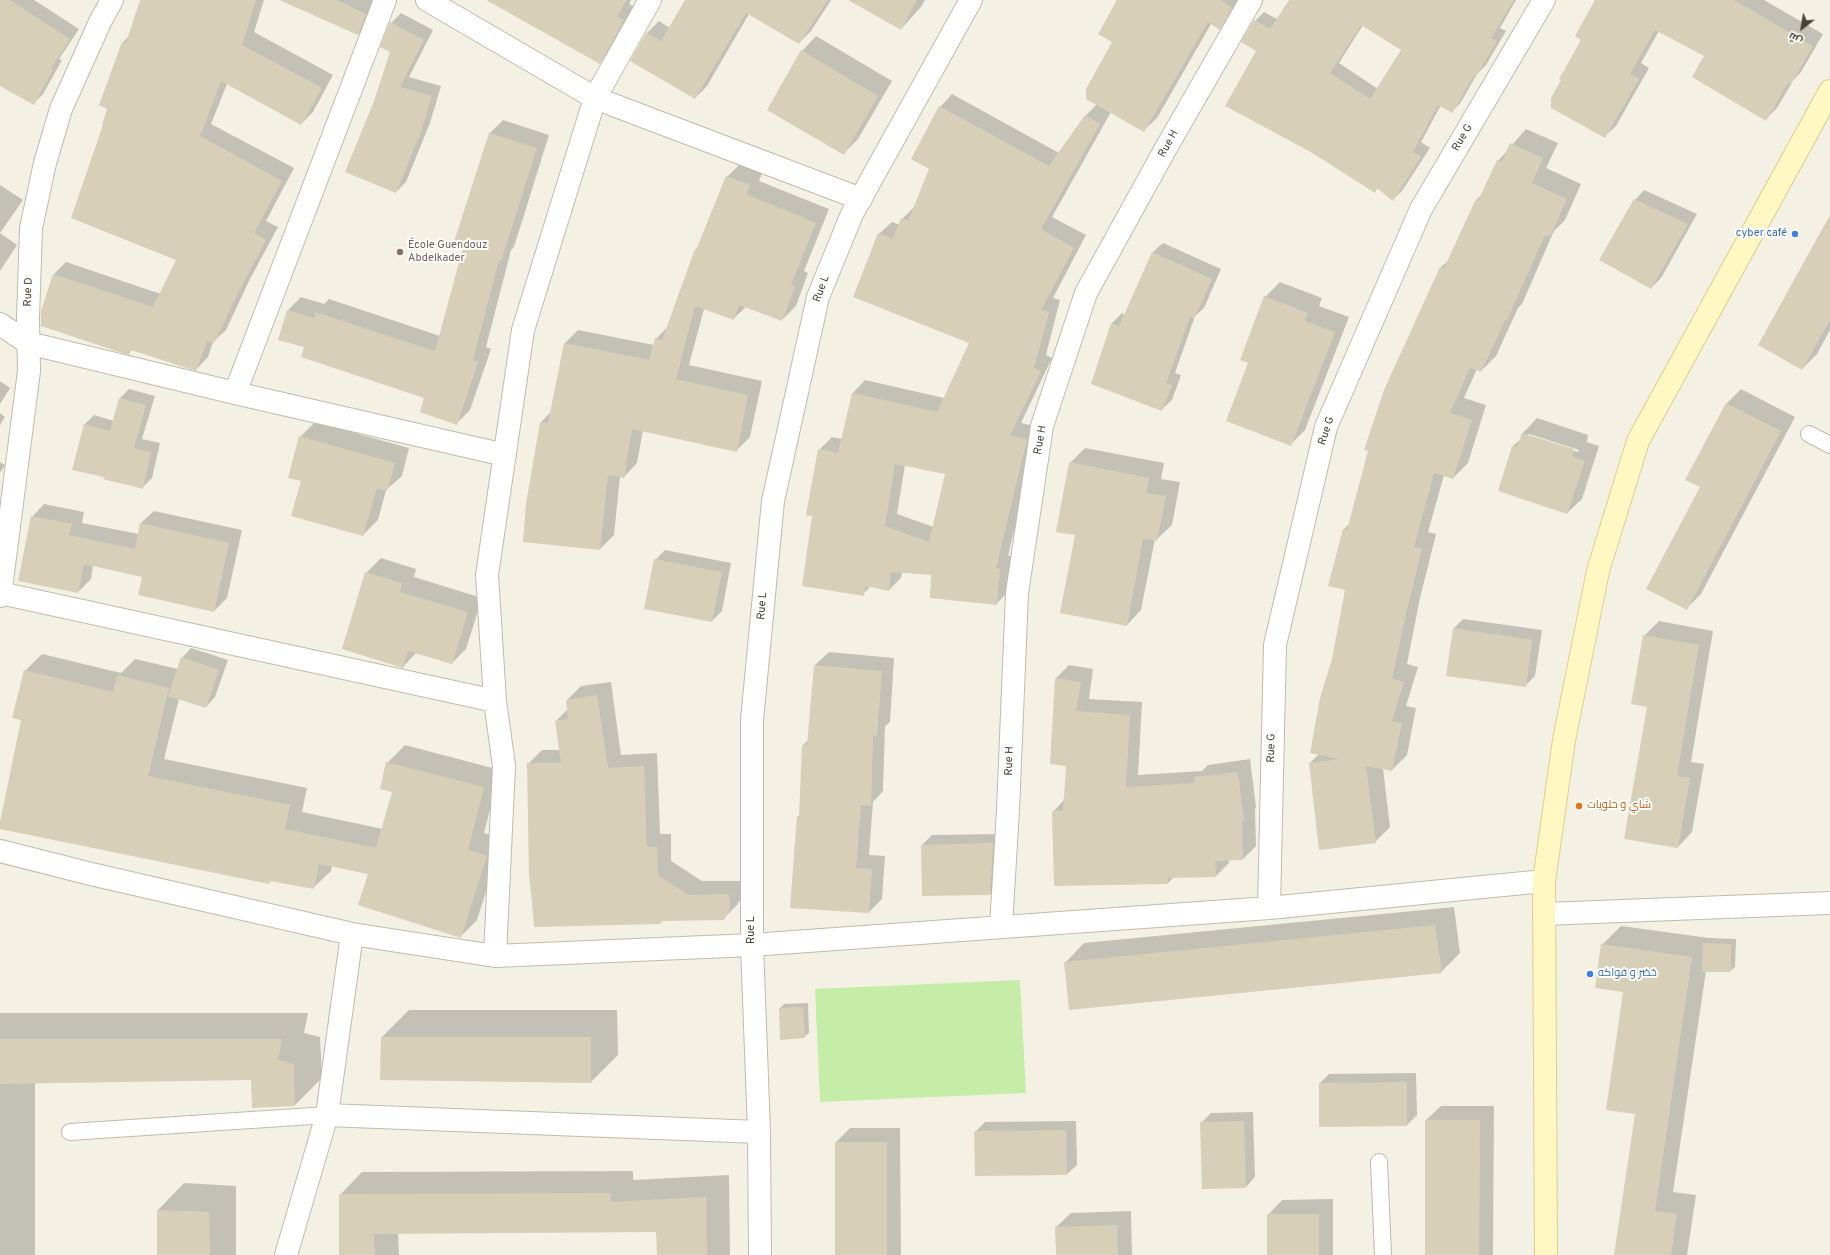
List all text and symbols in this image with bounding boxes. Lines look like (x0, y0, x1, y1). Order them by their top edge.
north arrow (1782, 8, 1822, 48)
text: ش (1786, 29, 1805, 48)
street label: Rue G (1450, 122, 1476, 154)
street label: Rue H (1156, 128, 1182, 160)
place label: cyber café (1736, 227, 1787, 241)
marker: cyber café (1790, 229, 1800, 239)
place label: École Guendouz Abdelkader (408, 239, 487, 265)
marker: École Guendouz Abdelkader (395, 247, 405, 257)
street label: Rue L (811, 274, 833, 304)
street label: Rue D (22, 277, 36, 307)
street label: Rue G (1316, 415, 1338, 447)
street label: Rue H (1032, 424, 1050, 456)
street label: Rue L (755, 592, 771, 620)
street label: Rue G (1265, 733, 1279, 763)
street label: Rue H (1003, 746, 1017, 776)
place label: شاي و حلويات (1587, 799, 1651, 813)
marker: شاي و حلويات (1574, 801, 1584, 811)
street label: Rue L (745, 916, 759, 944)
place label: خضر و فواكه (1598, 967, 1657, 981)
marker: خضر و فواكه (1585, 969, 1595, 979)

